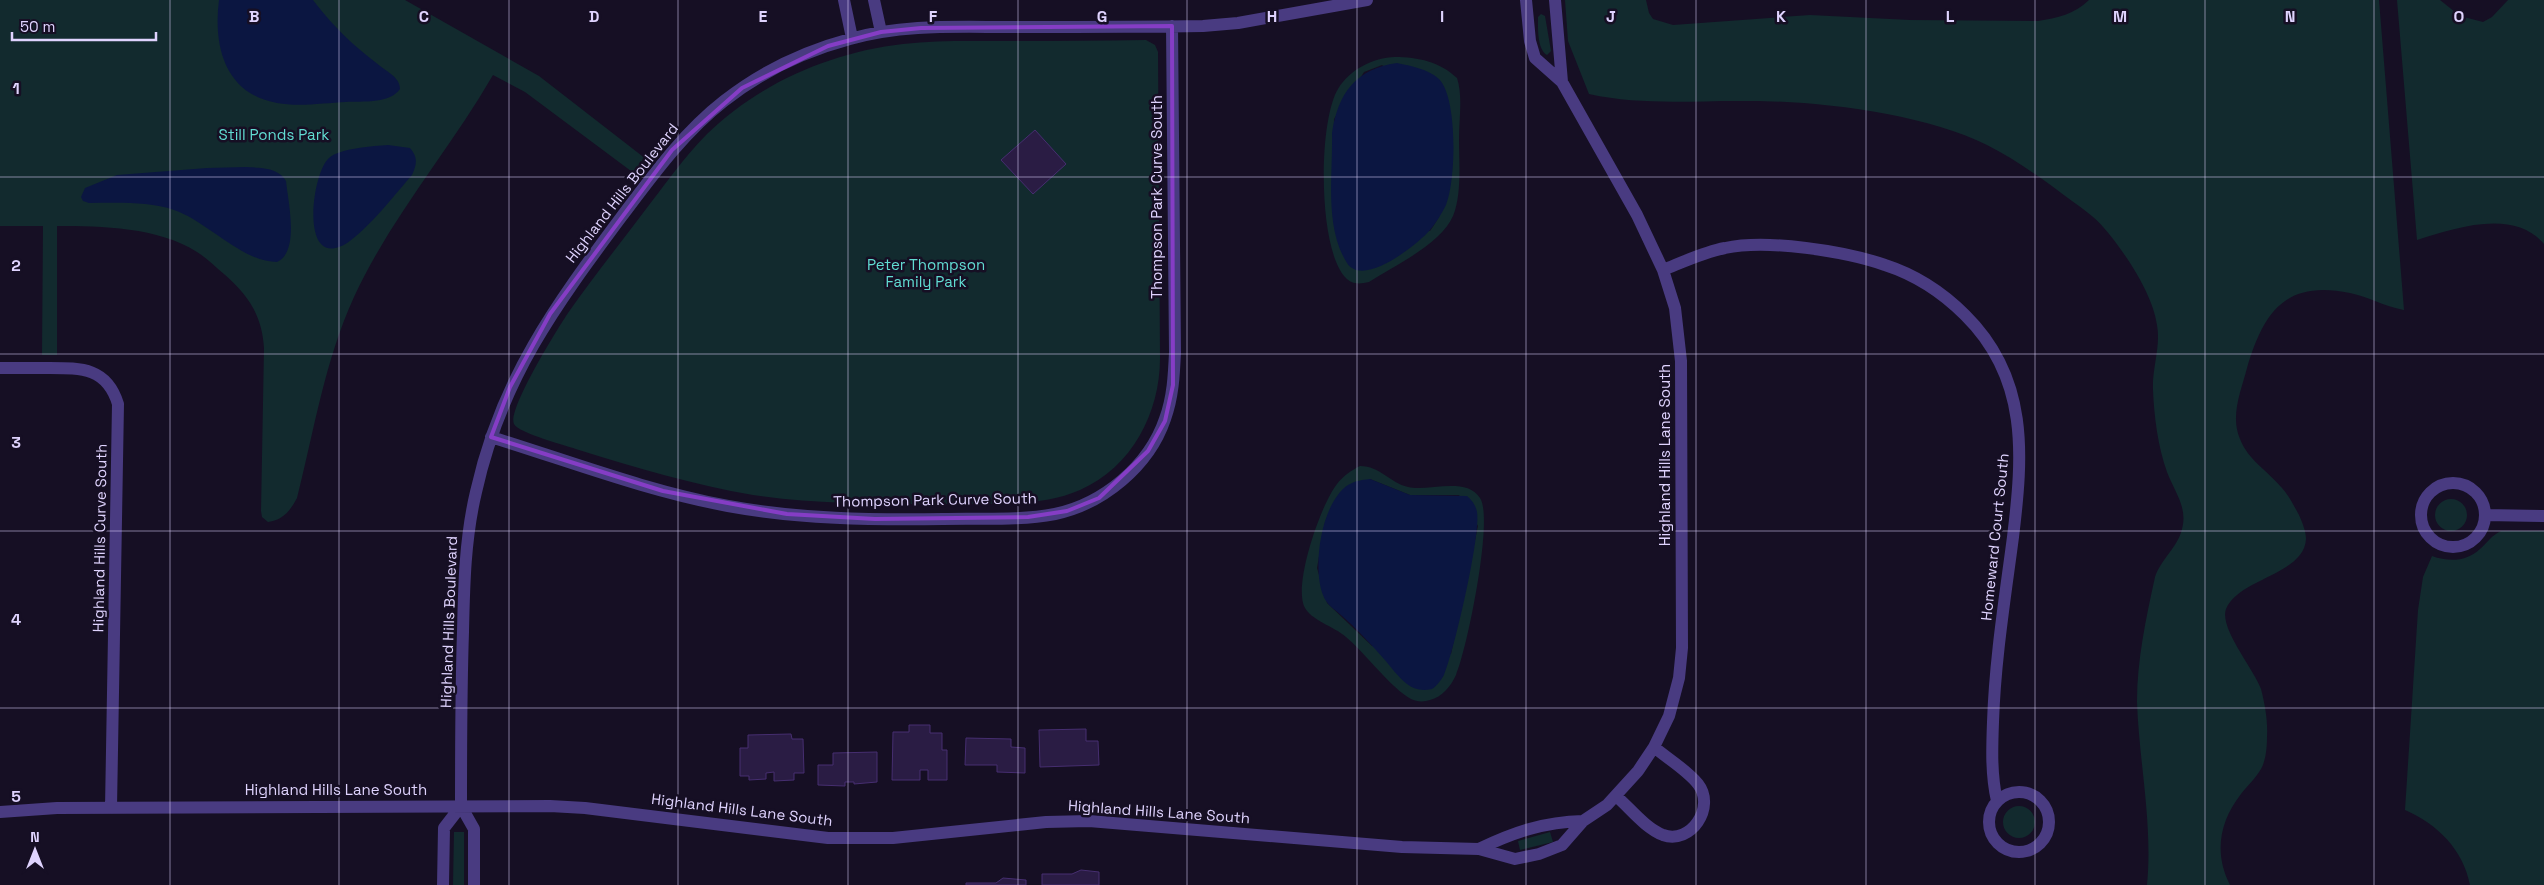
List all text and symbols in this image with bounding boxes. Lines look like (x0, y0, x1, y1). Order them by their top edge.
text: B (249, 6, 259, 27)
text: C (419, 6, 429, 27)
text: D (589, 6, 599, 27)
text: E (759, 6, 768, 27)
text: F (929, 6, 938, 27)
text: G (1097, 6, 1107, 27)
text: H (1267, 6, 1277, 27)
text: I (1440, 6, 1444, 27)
text: J (1606, 6, 1616, 27)
text: K (1776, 6, 1786, 27)
text: L (1946, 6, 1955, 27)
text: M (2113, 6, 2127, 27)
text: N (2285, 6, 2295, 27)
text: O (2454, 6, 2465, 27)
scale bar (12, 10, 156, 42)
text: 50 m (20, 17, 55, 36)
text: 1 (12, 78, 20, 99)
street label: Thompson Park Curve South (1147, 95, 1166, 299)
street label: Highland Hills Boulevard (561, 119, 682, 266)
park label: Still Ponds Park (219, 125, 329, 144)
text: 2 (11, 255, 21, 276)
park label: Peter Thompson Family Park (867, 255, 985, 291)
street label: Highland Hills Lane South (1655, 364, 1674, 546)
text: 3 (11, 432, 21, 453)
street label: Highland Hills Curve South (88, 443, 111, 632)
street label: Homeward Court South (1976, 452, 2013, 622)
street label: Thompson Park Curve South (833, 488, 1037, 511)
street label: Highland Hills Boulevard (436, 536, 461, 708)
text: 4 (11, 609, 21, 630)
street label: Highland Hills Lane South (245, 780, 427, 799)
text: 5 (11, 786, 21, 807)
street label: Highland Hills Lane South (650, 789, 834, 830)
street label: Highland Hills Lane South (1067, 796, 1251, 827)
north arrow (10, 825, 60, 875)
text: N (30, 828, 40, 846)

